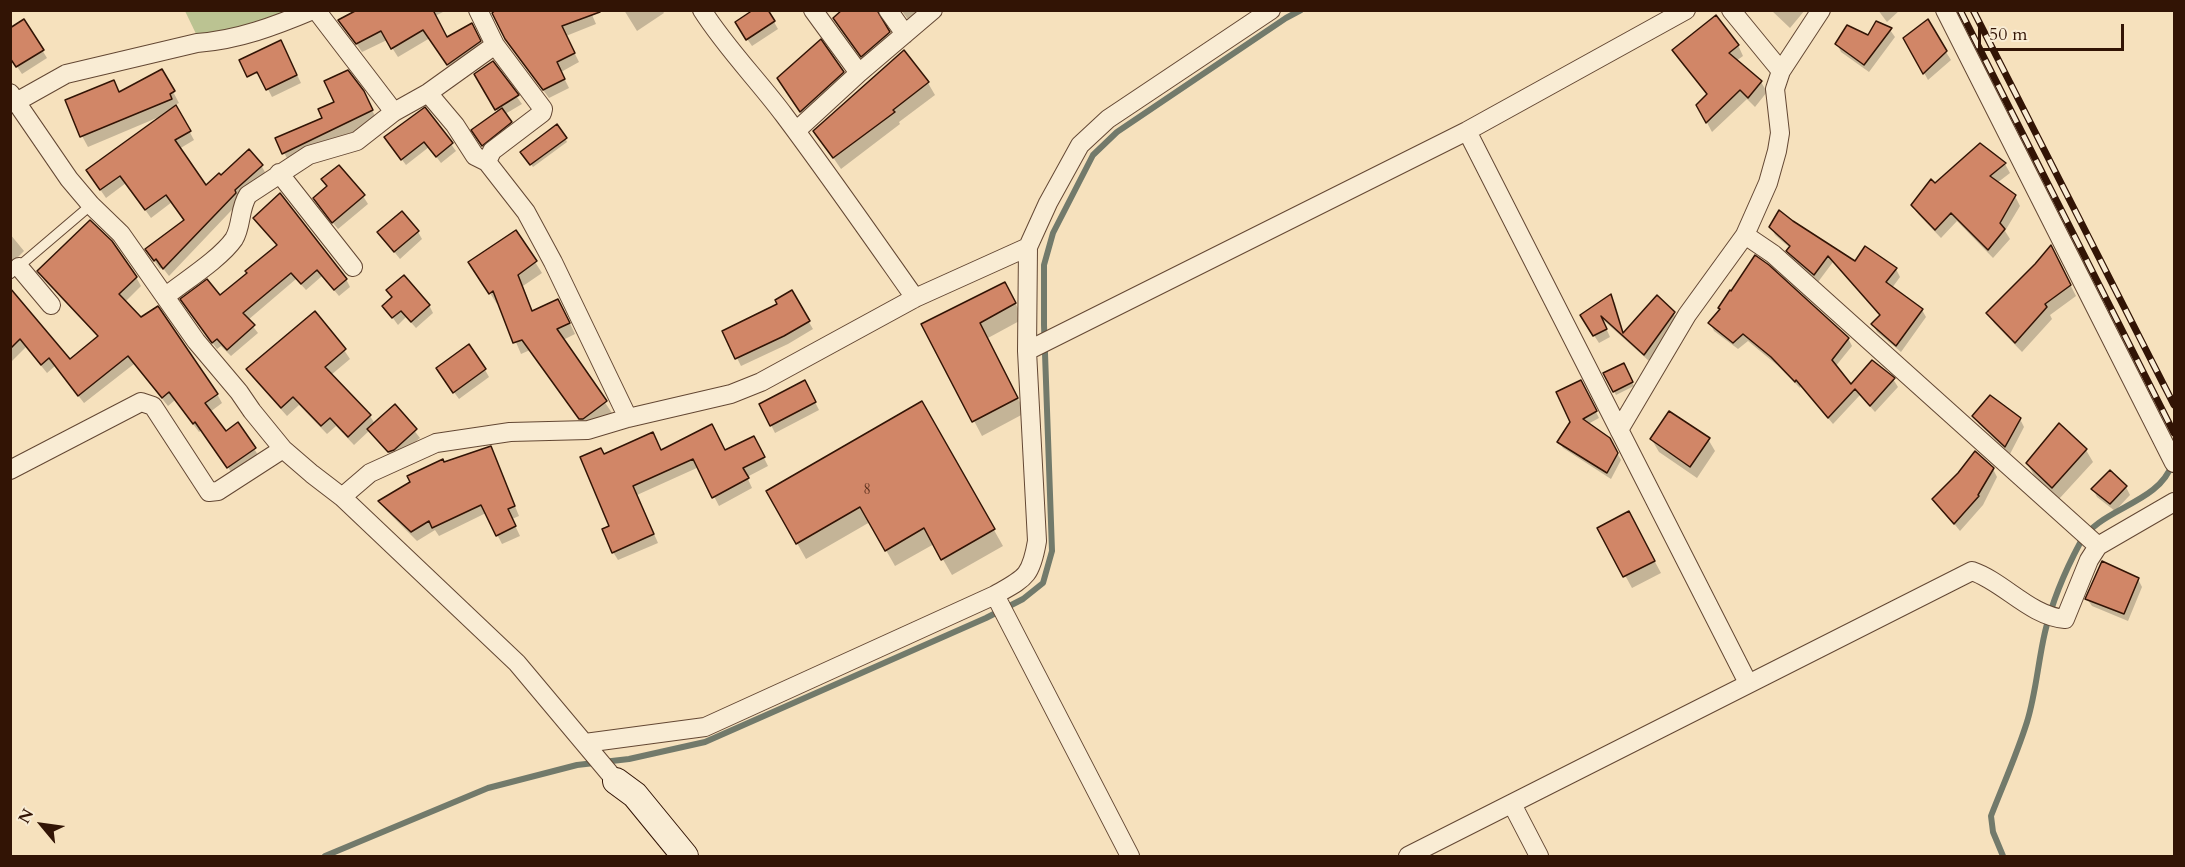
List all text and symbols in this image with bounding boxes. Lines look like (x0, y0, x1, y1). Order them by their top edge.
scale bar (1981, 12, 2126, 50)
text: 50 m (1989, 22, 2028, 47)
house number: 8 (863, 482, 871, 500)
north arrow (12, 795, 72, 855)
text: N (13, 805, 39, 828)

